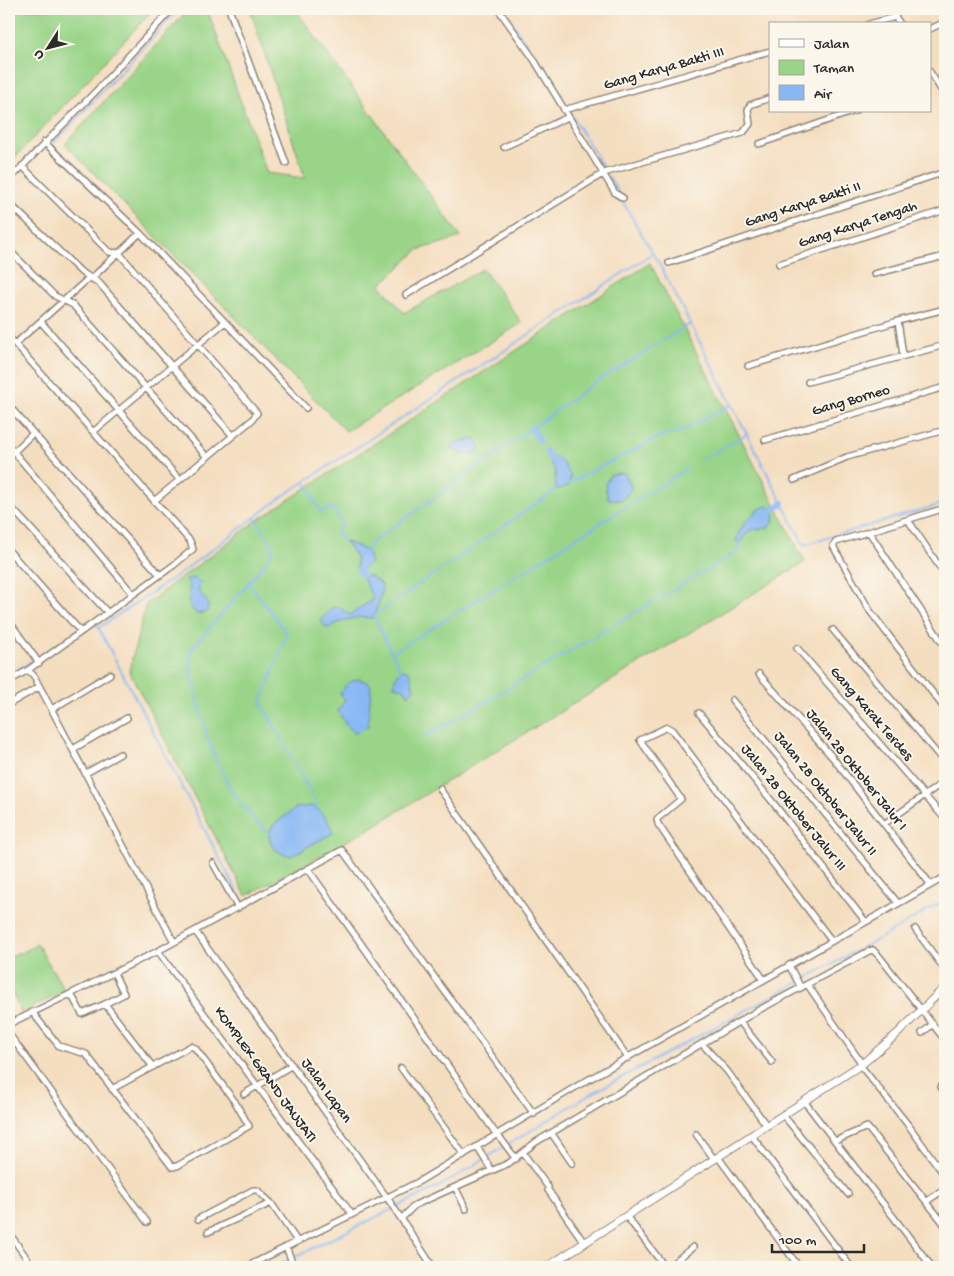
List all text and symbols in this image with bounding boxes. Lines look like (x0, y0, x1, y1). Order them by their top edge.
north arrow (22, 22, 72, 72)
legend (769, 22, 932, 112)
text: Jalan (814, 36, 849, 54)
street label: Gang Karya Bakti III (602, 43, 726, 95)
text: U (30, 46, 49, 62)
text: Taman (813, 60, 854, 78)
text: Air (814, 86, 833, 104)
street label: Gang Karya Bakti II (743, 178, 863, 232)
street label: Gang Karya Tengah (796, 197, 920, 253)
street label: Gang Borneo (810, 381, 892, 421)
street label: Gang Karak Terdes (825, 663, 917, 765)
street label: Jalan 28 Oktober Jalur I (802, 706, 910, 834)
street label: Jalan 28 Oktober Jalur II (769, 728, 881, 860)
street label: Jalan 28 Oktober Jalur III (736, 741, 850, 875)
street label: KOMPLEK GRAND JAUJATI (210, 1004, 320, 1146)
street label: Jalan Lapan (297, 1055, 355, 1127)
scale bar (772, 1221, 864, 1253)
text: 100 m (778, 1232, 817, 1250)

